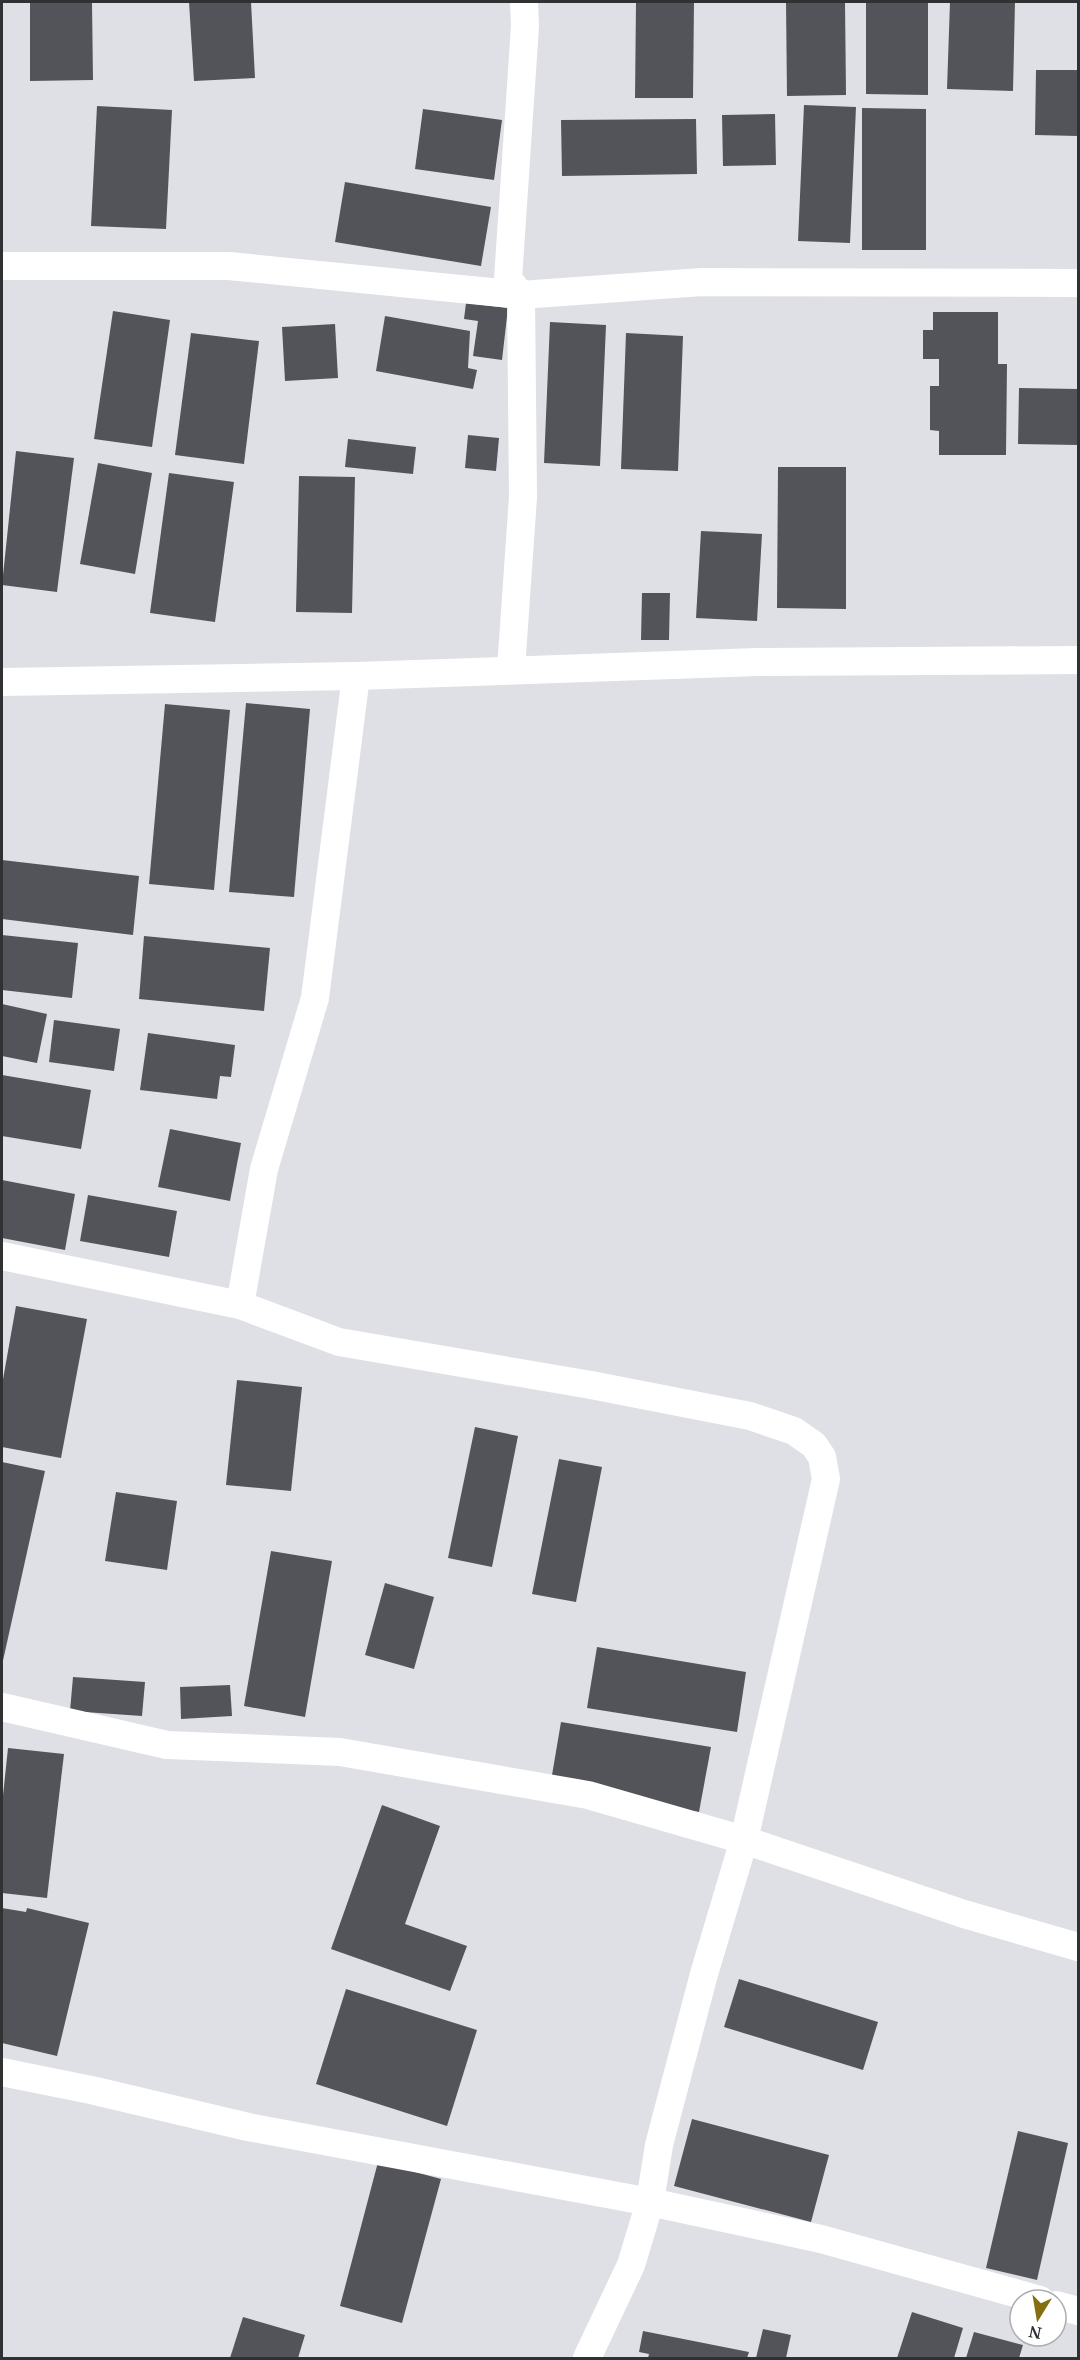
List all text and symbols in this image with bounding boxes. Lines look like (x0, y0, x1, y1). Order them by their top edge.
north arrow (1008, 2288, 1068, 2348)
text: N (1026, 2321, 1043, 2345)

